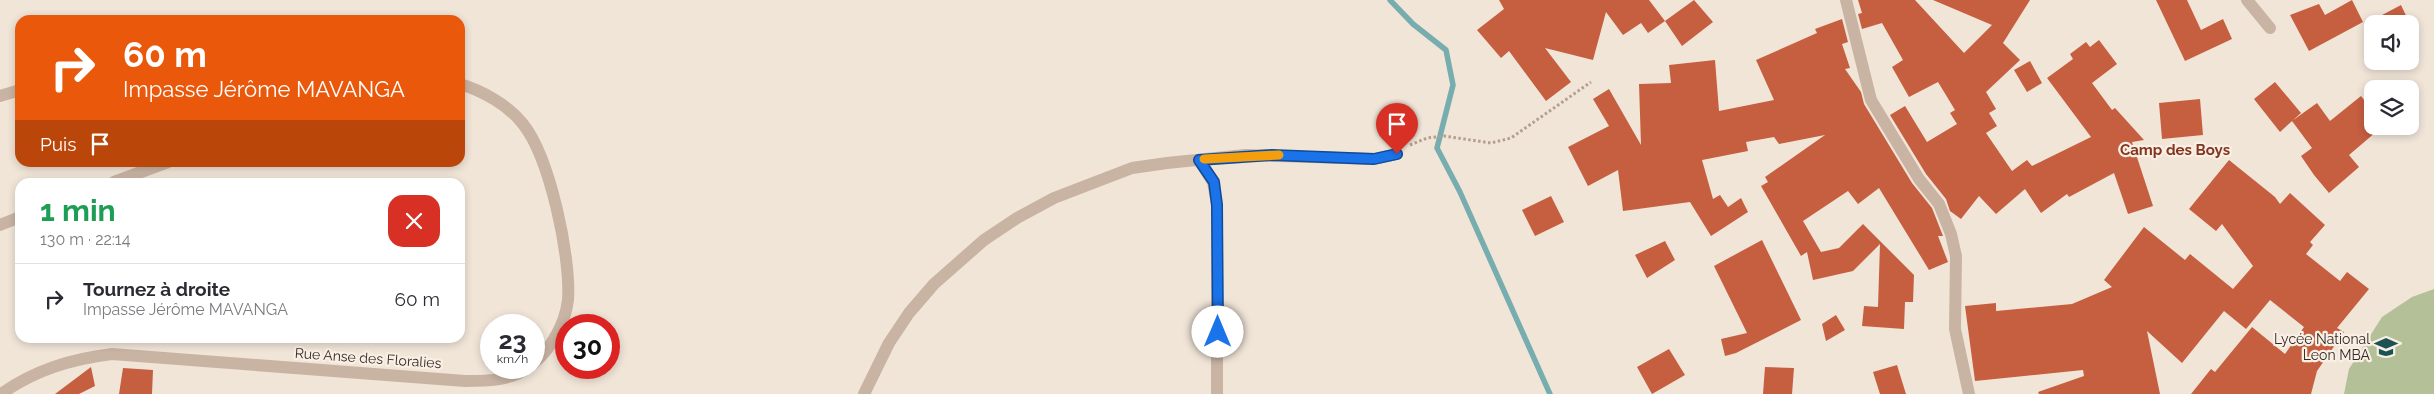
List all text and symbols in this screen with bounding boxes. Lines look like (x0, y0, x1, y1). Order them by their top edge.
map controls (2364, 15, 2419, 135)
button: sound (2364, 15, 2419, 70)
text: 60 m (123, 34, 207, 75)
icon: right (40, 35, 105, 100)
text: Impasse Jérôme MAVANGA (123, 76, 405, 102)
button: layers (2364, 80, 2419, 135)
pin (1376, 103, 1418, 154)
icon: arrive (1383, 110, 1411, 138)
icon: arrive (86, 130, 114, 158)
text: Puis (40, 133, 76, 155)
district label: Camp des Boys (2120, 141, 2230, 159)
text: 1 min (40, 193, 116, 228)
button: close (388, 195, 440, 247)
text: 130 m · 22:14 (40, 230, 130, 249)
text: Tournez à droite (83, 278, 230, 300)
icon: right (40, 285, 68, 313)
text: 60 m (395, 288, 440, 310)
text: Impasse Jérôme MAVANGA (83, 300, 288, 319)
position arrow (1191, 305, 1243, 357)
speed limit sign: 30 (555, 314, 620, 379)
text: 23 (498, 325, 527, 355)
place label: Lycée National Leon MBA (2274, 331, 2371, 363)
school or university icon: Lycée National Leon MBA (2373, 334, 2399, 360)
street label: Rue Anse des Floralies (294, 345, 442, 371)
text: km/h (497, 352, 528, 366)

